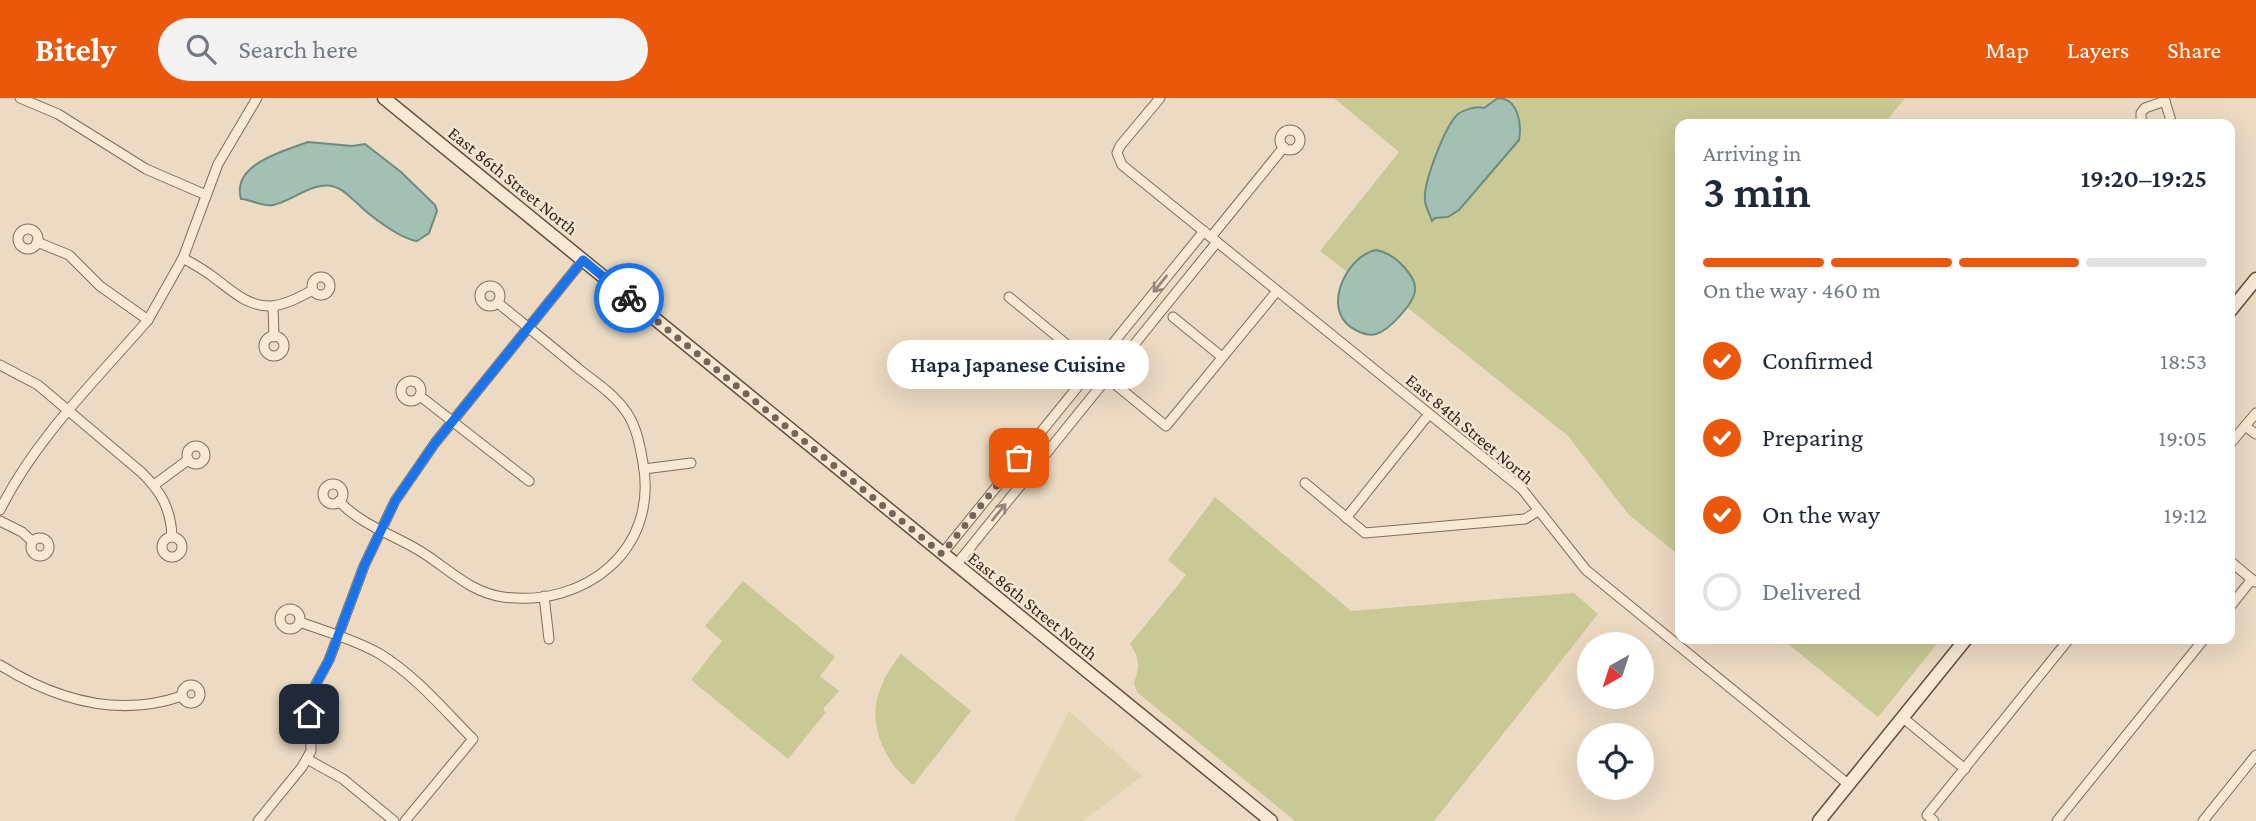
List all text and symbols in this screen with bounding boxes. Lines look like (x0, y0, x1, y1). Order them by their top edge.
search box (158, 18, 648, 81)
icon: search (182, 30, 220, 68)
text: Bitely (35, 31, 116, 68)
text: Search here (238, 35, 358, 64)
text: Map (1985, 36, 2029, 63)
text: Layers (2067, 36, 2129, 63)
text: Share (2167, 36, 2221, 63)
street label: East 86th Street North (444, 123, 582, 239)
text: Arriving in (1703, 140, 1801, 166)
text: 19:20–19:25 (2081, 164, 2207, 193)
text: 3 min (1703, 166, 1811, 217)
courier (594, 263, 664, 333)
one-way arrow (1153, 274, 1168, 292)
text: On the way · 460 m (1703, 277, 1881, 303)
icon: bike (610, 279, 648, 317)
callout: Hapa Japanese Cuisine (888, 339, 1150, 388)
icon: check (1703, 342, 1741, 380)
text: Confirmed (1762, 346, 1873, 375)
text: 18:53 (2160, 348, 2207, 374)
text: Hapa Japanese Cuisine (911, 351, 1125, 377)
street label: East 84th Street North (1402, 370, 1538, 488)
icon: check (1703, 419, 1741, 457)
text: Preparing (1762, 423, 1863, 452)
text: 19:05 (2159, 425, 2207, 451)
pin (989, 428, 1049, 488)
icon: bag (1000, 439, 1038, 477)
icon: check (1703, 496, 1741, 534)
text: On the way (1762, 500, 1880, 529)
text: 19:12 (2164, 502, 2207, 528)
one-way arrow (991, 504, 1006, 522)
street label: East 86th Street North (964, 548, 1102, 664)
text: Delivered (1762, 577, 1861, 606)
north arrow (1577, 632, 1654, 709)
map controls (1577, 632, 1654, 800)
pin (279, 684, 339, 744)
icon: home (290, 695, 328, 733)
button: locate (1577, 723, 1654, 800)

